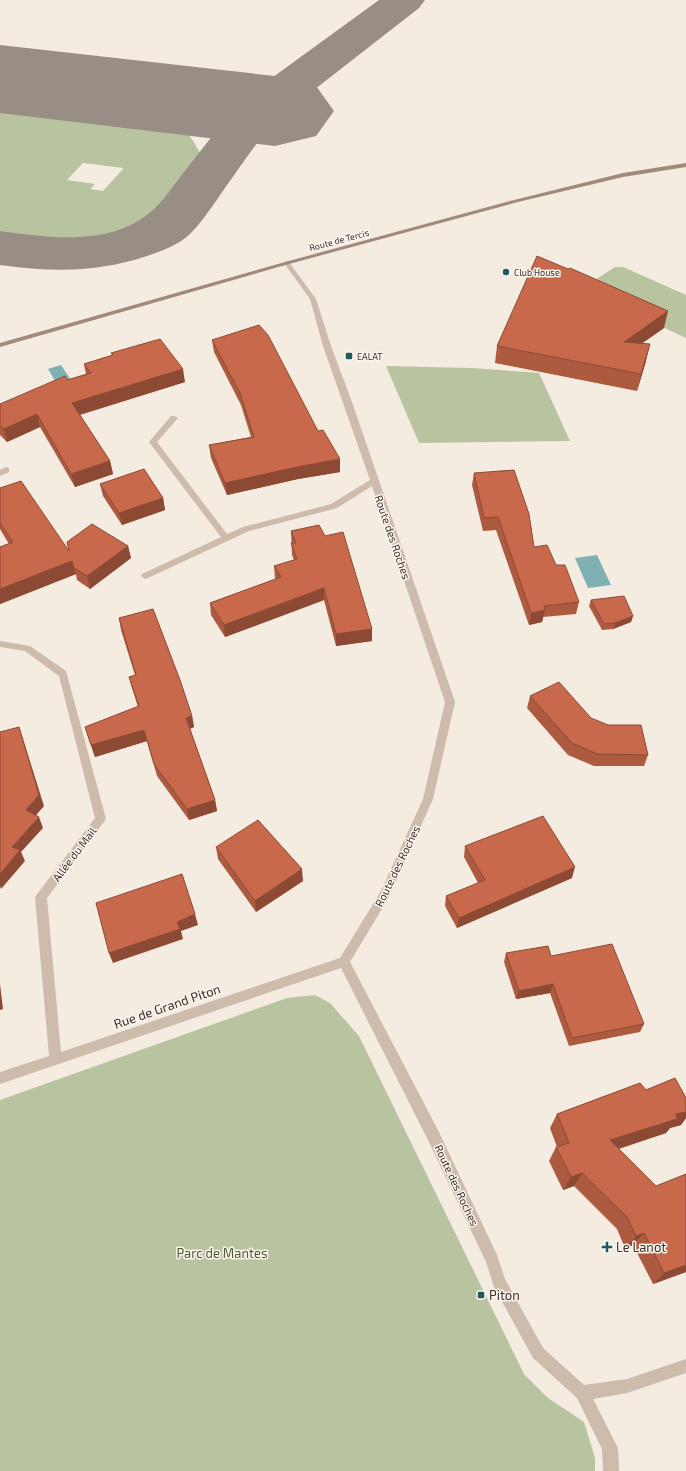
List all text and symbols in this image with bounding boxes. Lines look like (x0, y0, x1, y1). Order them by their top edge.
street label: Route de Tercis (308, 227, 371, 253)
marker: Club House (501, 267, 511, 277)
place label: Club House (514, 267, 560, 278)
marker: EALAT (344, 351, 354, 361)
place label: EALAT (357, 351, 383, 362)
street label: Route des Roches (372, 493, 414, 581)
street label: Route des Roches (372, 823, 422, 909)
street label: Allée du Mail (49, 824, 99, 884)
street label: Rue de Grand Piton (112, 980, 222, 1032)
street label: Route des Roches (432, 1142, 482, 1228)
place label: Le Lanot (616, 1239, 666, 1255)
marker: Le Lanot (601, 1241, 613, 1253)
park label: Parc de Mantes (176, 1245, 268, 1261)
place label: Piton (489, 1287, 520, 1303)
marker: Piton (476, 1290, 486, 1300)

